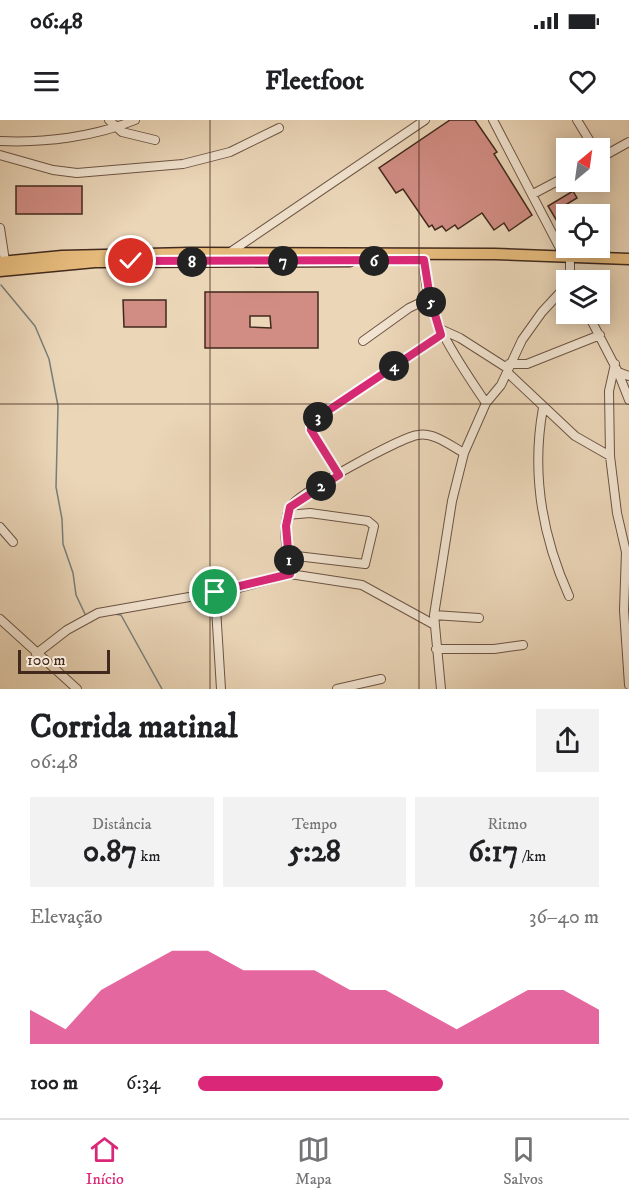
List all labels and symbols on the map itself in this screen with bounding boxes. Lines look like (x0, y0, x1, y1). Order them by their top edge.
north arrow (556, 138, 610, 192)
pin (105, 235, 156, 286)
pin: 7 (268, 246, 298, 276)
pin: 6 (359, 246, 389, 276)
pin: 8 (177, 247, 207, 277)
pin: 5 (416, 287, 446, 317)
pin: 4 (379, 351, 409, 381)
pin: 3 (303, 402, 333, 432)
pin: 2 (306, 471, 336, 501)
pin: 1 (274, 545, 304, 575)
pin (189, 566, 240, 617)
scale bar (18, 647, 110, 674)

